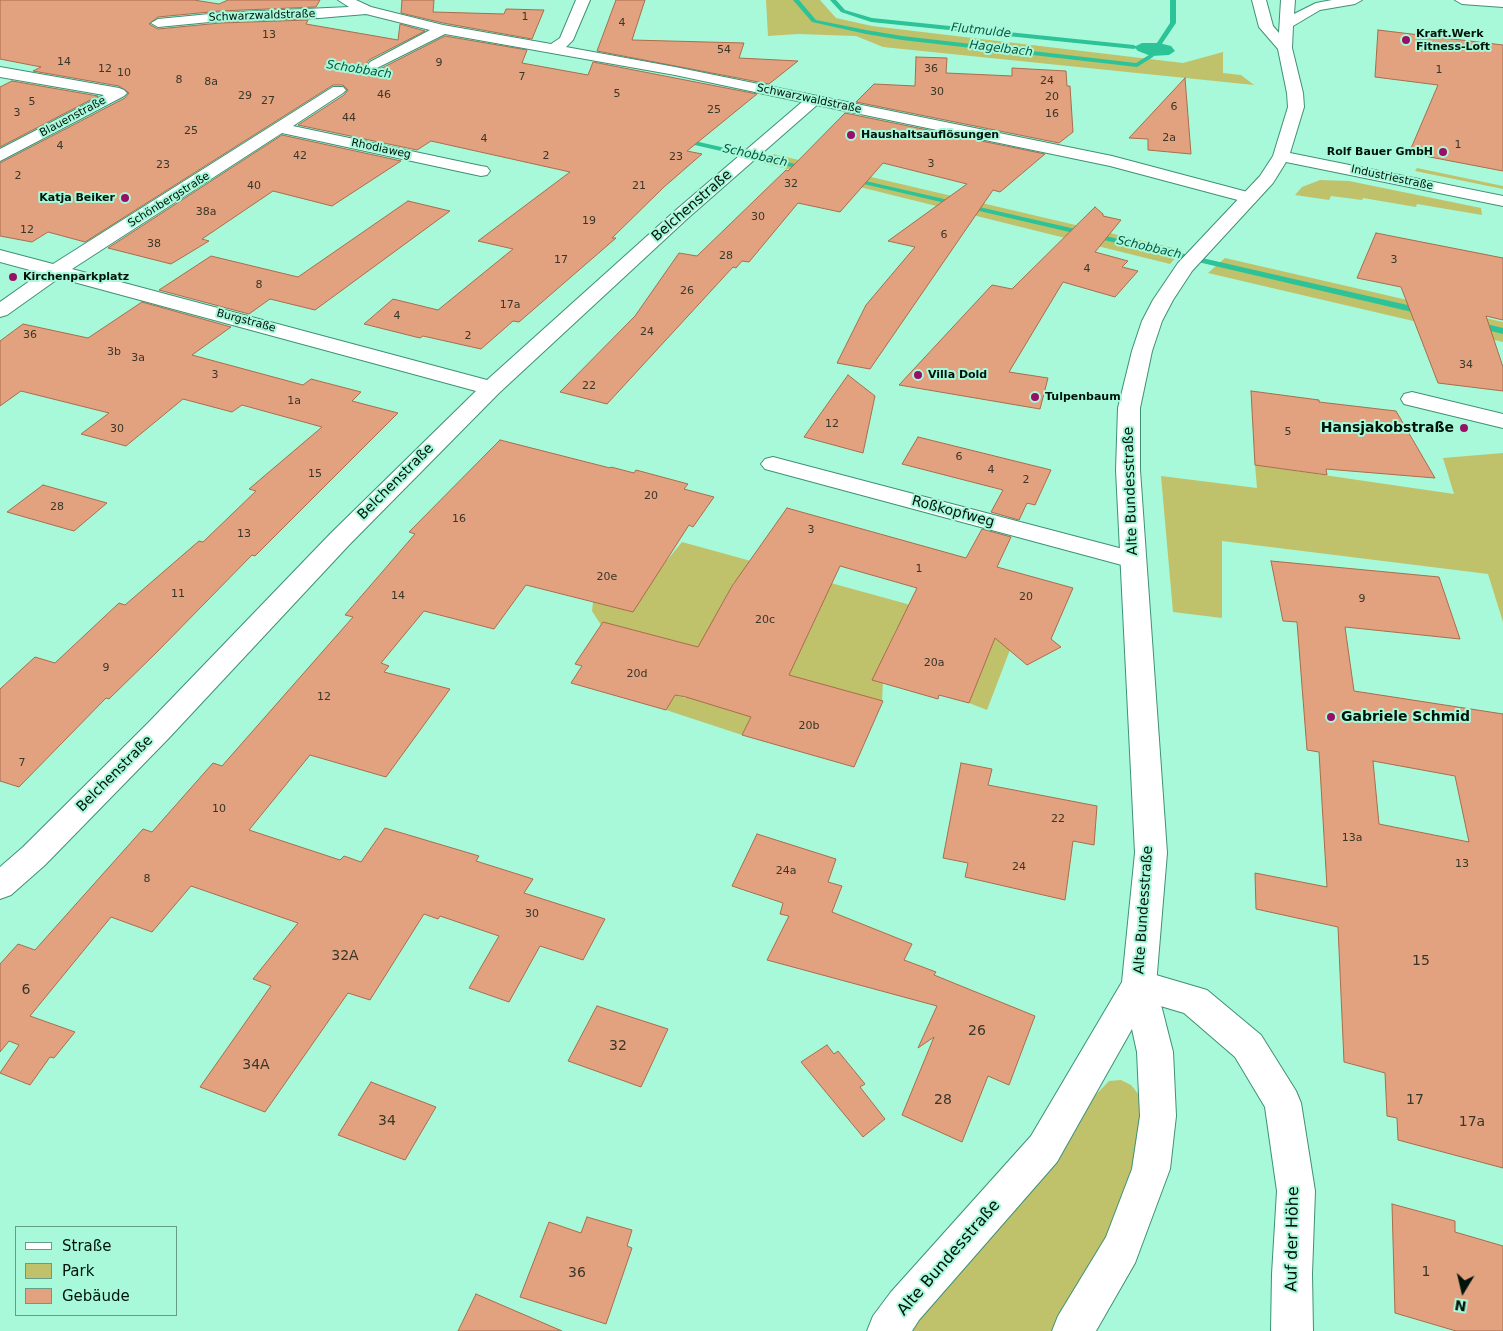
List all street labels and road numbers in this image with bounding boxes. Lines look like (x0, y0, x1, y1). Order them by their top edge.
street label: Schwarzwaldstraße (208, 8, 316, 24)
street label: Schwarzwaldstraße (755, 81, 863, 117)
street label: Blauenstraße (38, 94, 108, 140)
street label: Rhodiaweg (350, 136, 412, 162)
street label: Industriestraße (1350, 163, 1434, 193)
street label: Belchenstraße (648, 167, 736, 245)
street label: Schönbergstraße (126, 170, 212, 230)
street label: Burgstraße (215, 307, 277, 335)
street label: Alte Bundesstraße (1120, 426, 1142, 556)
street label: Belchenstraße (354, 440, 438, 524)
street label: Roßkopfweg (910, 493, 996, 531)
street label: Belchenstraße (73, 732, 157, 816)
street label: Alte Bundesstraße (1131, 845, 1157, 975)
street label: Auf der Höhe (1282, 1186, 1304, 1292)
street label: Alte Bundesstraße (894, 1196, 1004, 1320)

